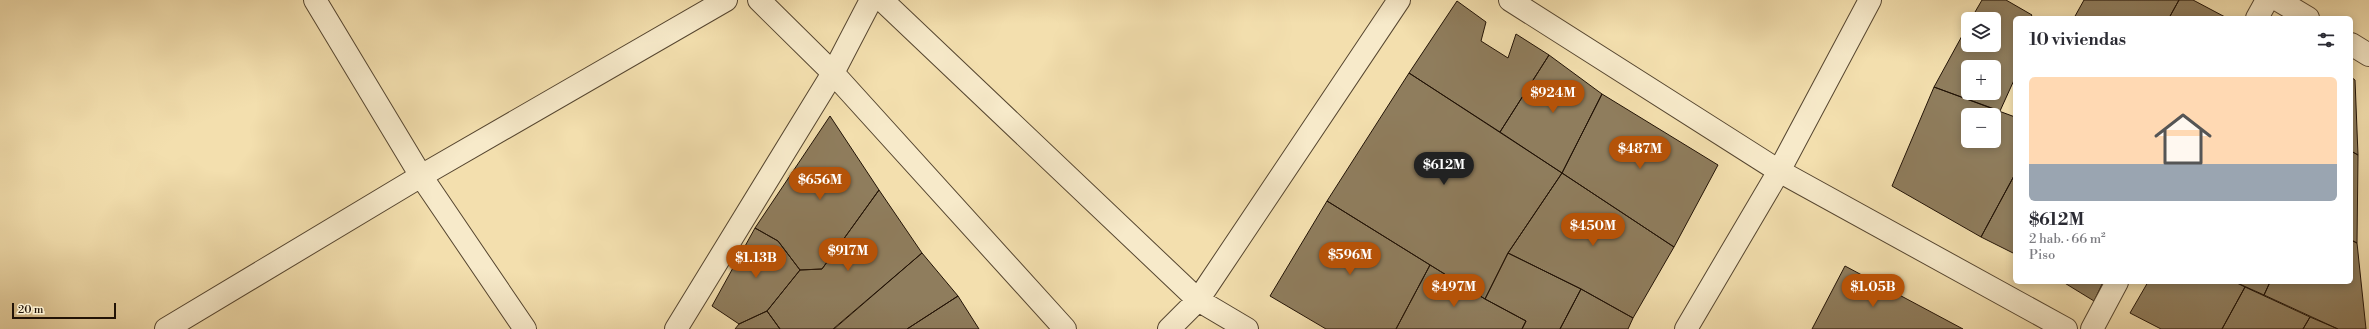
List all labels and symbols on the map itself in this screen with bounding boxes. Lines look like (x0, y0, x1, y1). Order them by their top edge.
pin: $924M (1525, 80, 1581, 114)
pin: $487M (1612, 136, 1668, 170)
pin: $612M (1416, 152, 1472, 186)
pin: $656M (792, 167, 848, 201)
pin: $450M (1565, 213, 1621, 247)
pin: $917M (820, 238, 876, 272)
pin: $596M (1322, 242, 1378, 276)
pin: $1.13B (723, 245, 789, 279)
pin: $497M (1426, 274, 1482, 308)
pin: $1.05B (1840, 274, 1906, 308)
scale bar (12, 301, 116, 320)

